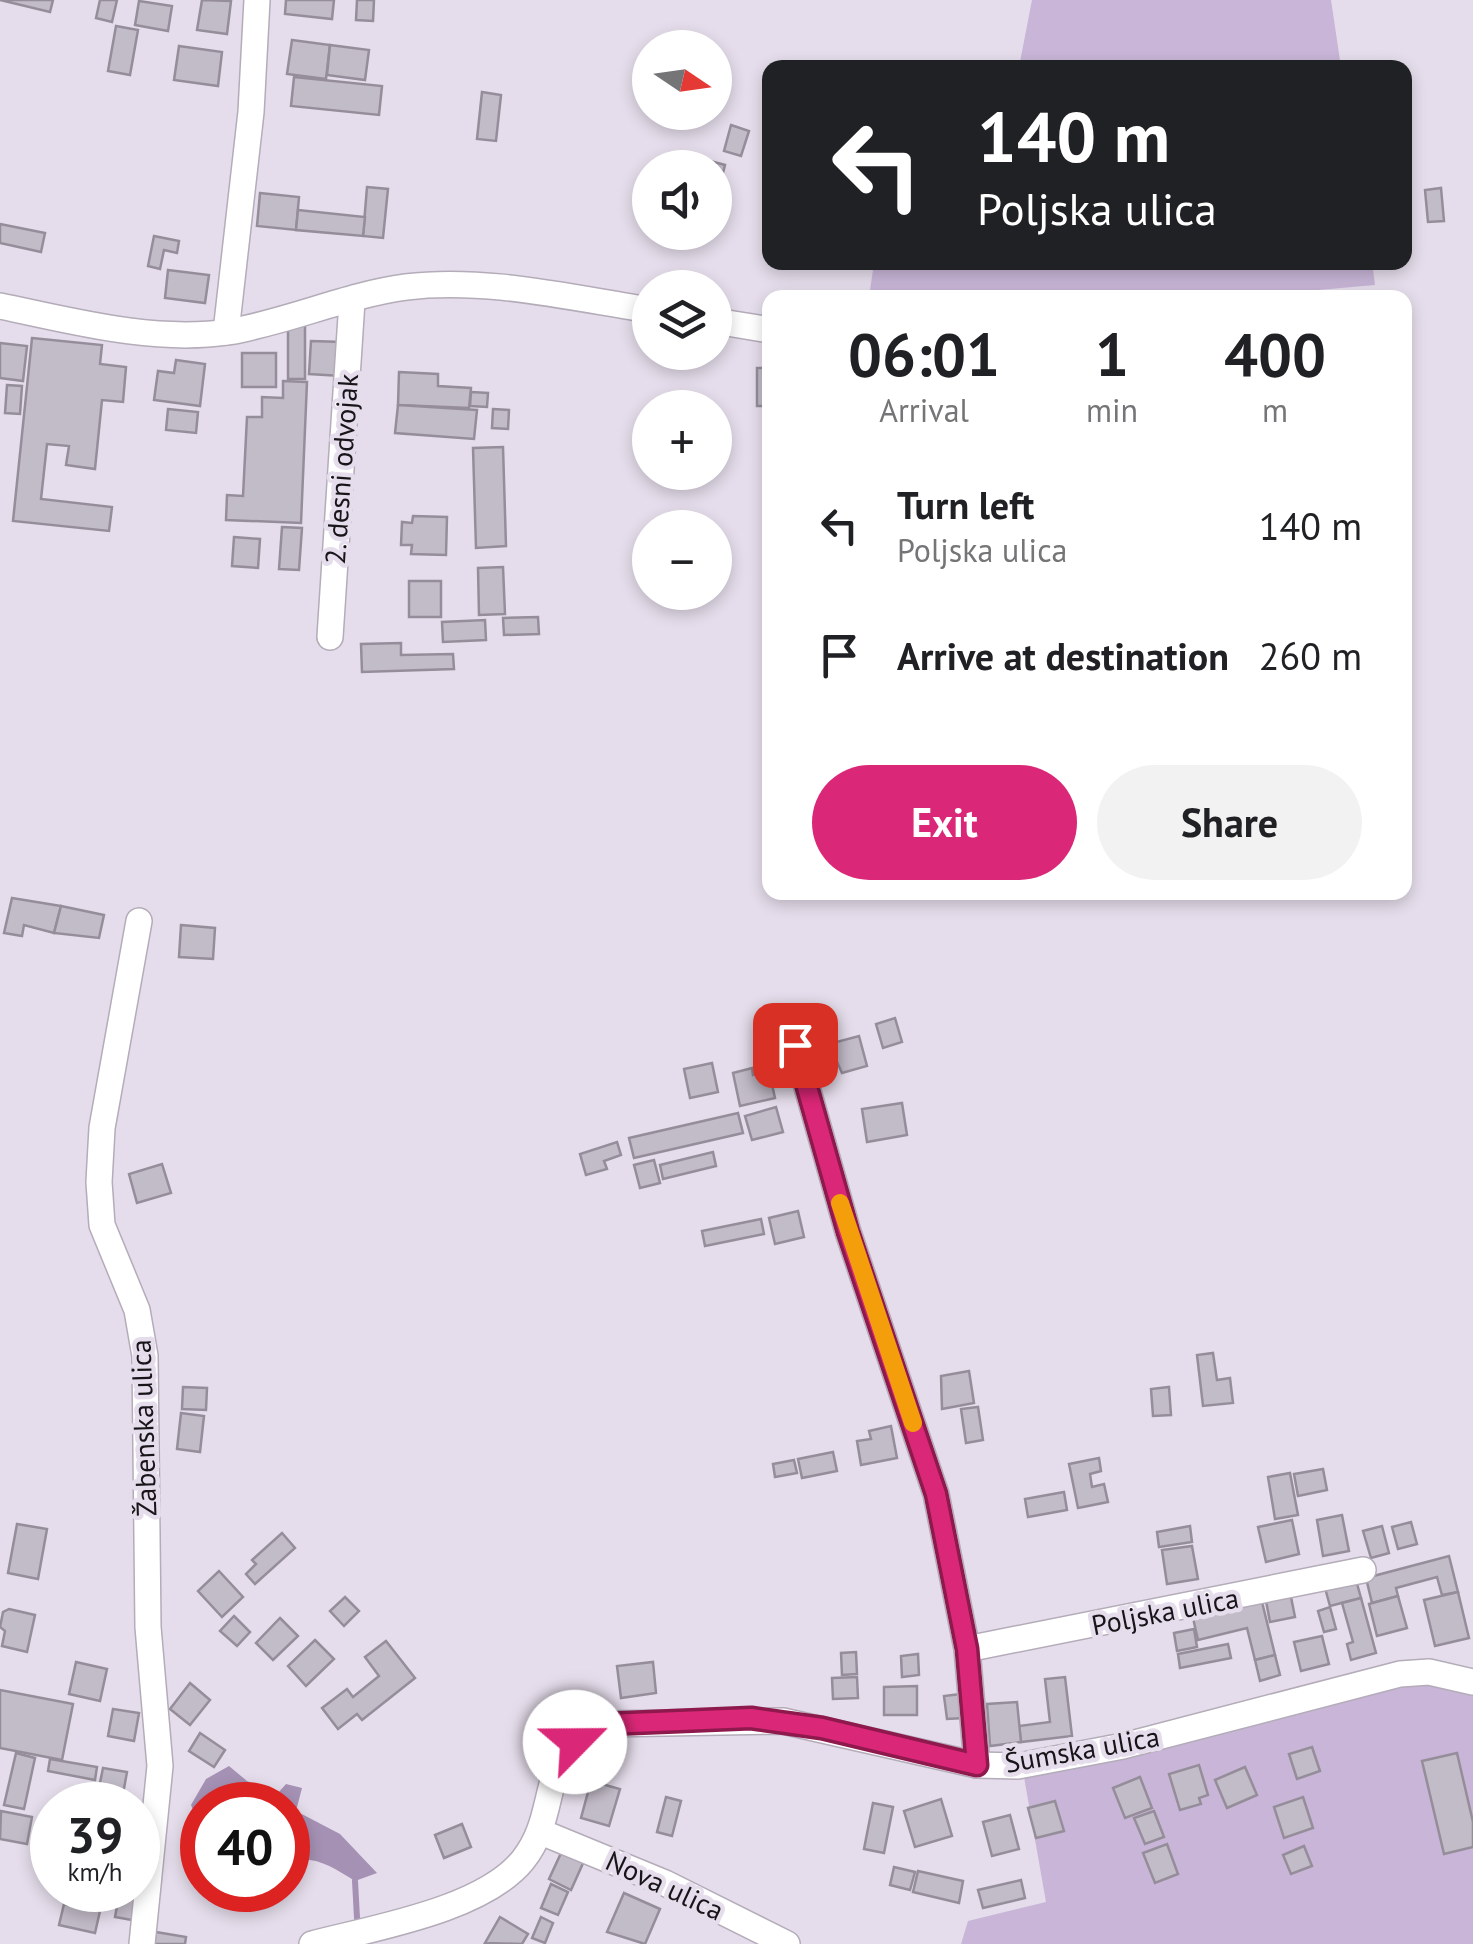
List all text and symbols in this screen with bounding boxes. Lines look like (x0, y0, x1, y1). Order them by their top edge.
north arrow (632, 30, 732, 130)
map controls (632, 30, 732, 610)
text: 140 m (977, 91, 1170, 181)
icon: left (812, 100, 942, 230)
button: sound (632, 150, 732, 250)
text: Poljska ulica (977, 179, 1217, 237)
button: layers (632, 270, 732, 370)
text: 06:01 (848, 315, 1000, 393)
text: 1 (1095, 315, 1129, 393)
text: 400 (1224, 315, 1326, 393)
street label: 2. desni odvojak (316, 372, 366, 566)
text: Arrival (879, 389, 969, 431)
text: min (1086, 389, 1138, 431)
text: m (1262, 389, 1288, 431)
button: + (632, 390, 732, 490)
text: Turn left (897, 480, 1034, 529)
icon: left (812, 498, 867, 553)
text: 140 m (1259, 501, 1362, 550)
button: − (632, 510, 732, 610)
text: Poljska ulica (897, 529, 1067, 571)
icon: arrive (812, 628, 867, 683)
text: Arrive at destination (897, 631, 1229, 680)
text: 260 m (1259, 631, 1362, 680)
button: Exit (812, 765, 1077, 880)
button: Share (1097, 765, 1362, 880)
pin (753, 1003, 838, 1088)
icon: arrive (768, 1018, 823, 1073)
street label: Žabenska ulica (121, 1339, 165, 1517)
street label: Poljska ulica (1088, 1579, 1242, 1643)
position arrow (523, 1690, 627, 1794)
street label: Šumska ulica (1002, 1717, 1162, 1781)
speed limit sign: 40 (180, 1782, 310, 1912)
text: 39 (67, 1802, 123, 1867)
street label: Nova ulica (600, 1842, 730, 1928)
text: km/h (68, 1856, 122, 1888)

